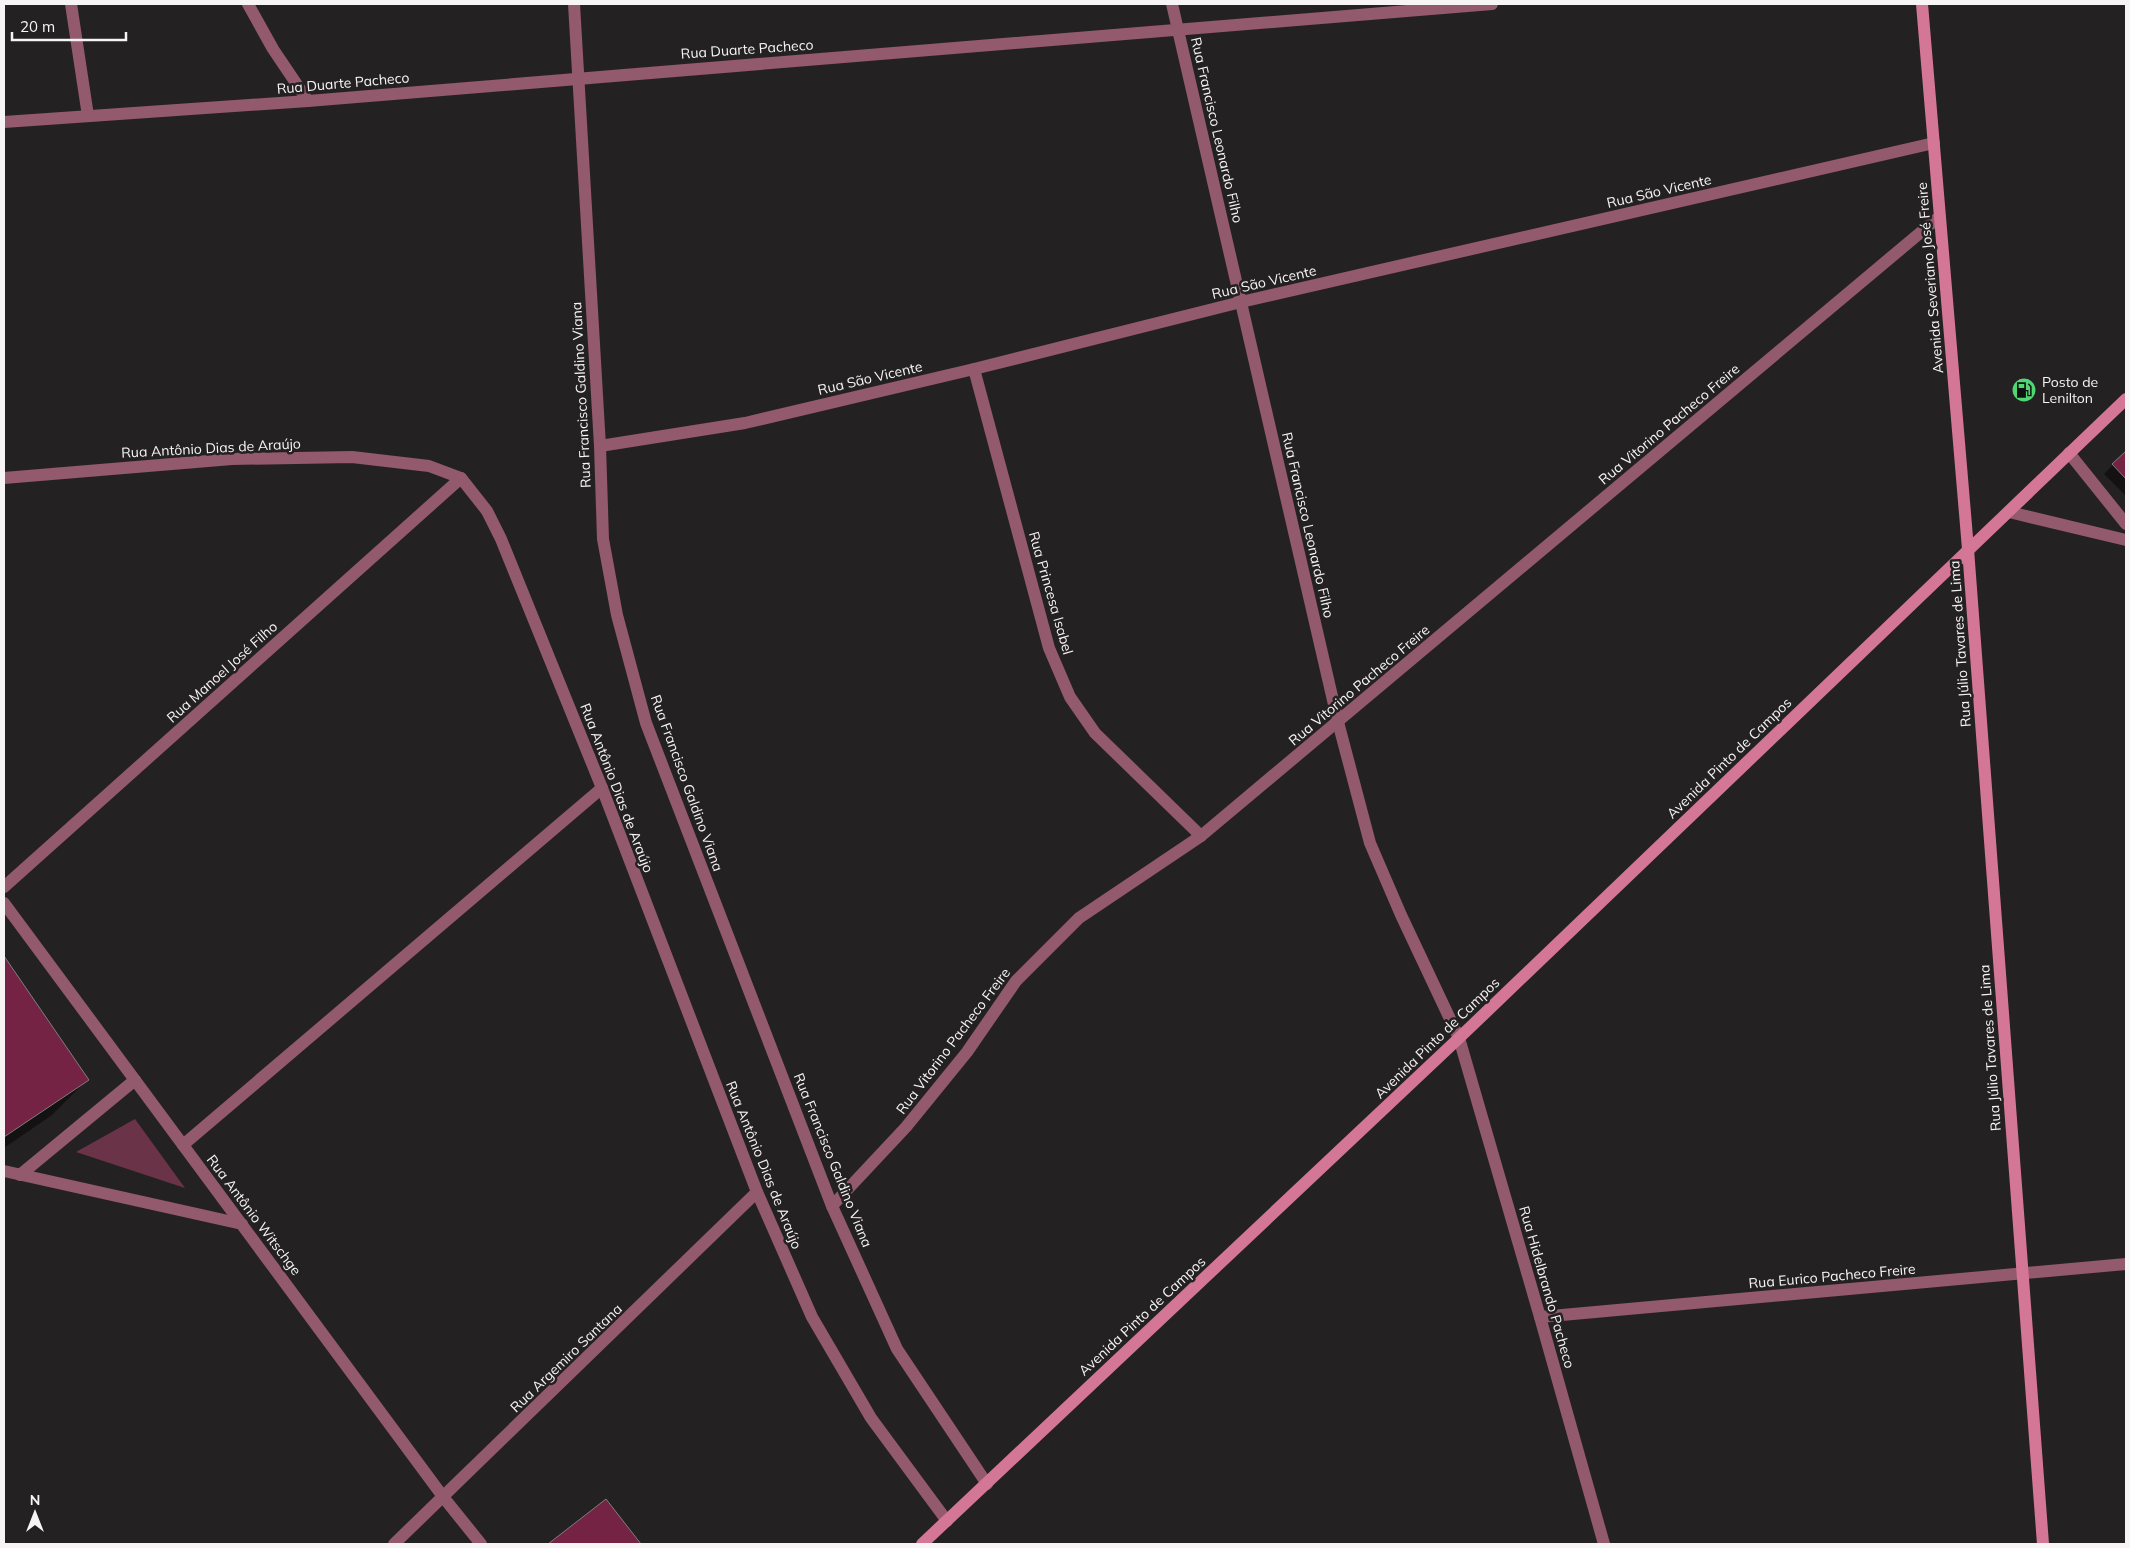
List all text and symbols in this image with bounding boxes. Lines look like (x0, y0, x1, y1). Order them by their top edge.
scale bar (12, 10, 126, 42)
text: 20 m (20, 17, 55, 36)
street label: Rua Duarte Pacheco (680, 35, 814, 63)
street label: Rua Francisco Leonardo Filho (1187, 35, 1247, 225)
street label: Rua Duarte Pacheco (276, 68, 410, 98)
street label: Rua São Vicente (1605, 170, 1713, 212)
street label: Avenida Severiano José Freire (1913, 182, 1947, 374)
street label: Rua São Vicente (1210, 261, 1318, 303)
street label: Rua Francisco Galdino Viana (567, 301, 595, 489)
street label: Rua São Vicente (816, 357, 924, 399)
street label: Rua Vitorino Pacheco Freire (1595, 360, 1743, 488)
place label: Posto de Lenilton (2042, 373, 2098, 407)
fuel station icon: Posto de Lenilton (2011, 377, 2037, 403)
street label: Rua Francisco Leonardo Filho (1278, 430, 1338, 620)
street label: Rua Antônio Dias de Araújo (121, 434, 301, 462)
street label: Rua Princesa Isabel (1025, 529, 1077, 657)
street label: Rua Júlio Tavares de Lima (1945, 560, 1975, 728)
street label: Rua Manoel José Filho (163, 618, 281, 726)
street label: Rua Vitorino Pacheco Freire (1285, 621, 1433, 749)
street label: Rua Francisco Galdino Viana (647, 692, 727, 874)
street label: Avenida Pinto de Campos (1663, 693, 1795, 822)
street label: Rua Antônio Dias de Araújo (576, 701, 658, 875)
street label: Rua Vitorino Pacheco Freire (892, 964, 1014, 1118)
street label: Rua Júlio Tavares de Lima (1975, 964, 2005, 1132)
street label: Avenida Pinto de Campos (1371, 973, 1503, 1102)
street label: Rua Francisco Galdino Viana (790, 1070, 876, 1250)
street label: Rua Antônio Dias de Araújo (722, 1078, 806, 1252)
street label: Rua Antônio Witschge (203, 1151, 305, 1279)
street label: Rua Hidelbrando Pacheco (1515, 1204, 1579, 1370)
street label: Avenida Pinto de Campos (1075, 1252, 1209, 1380)
street label: Rua Eurico Pacheco Freire (1748, 1260, 1916, 1292)
street label: Rua Argemiro Santana (506, 1300, 626, 1416)
north arrow (10, 1488, 60, 1538)
text: N (30, 1491, 40, 1509)

